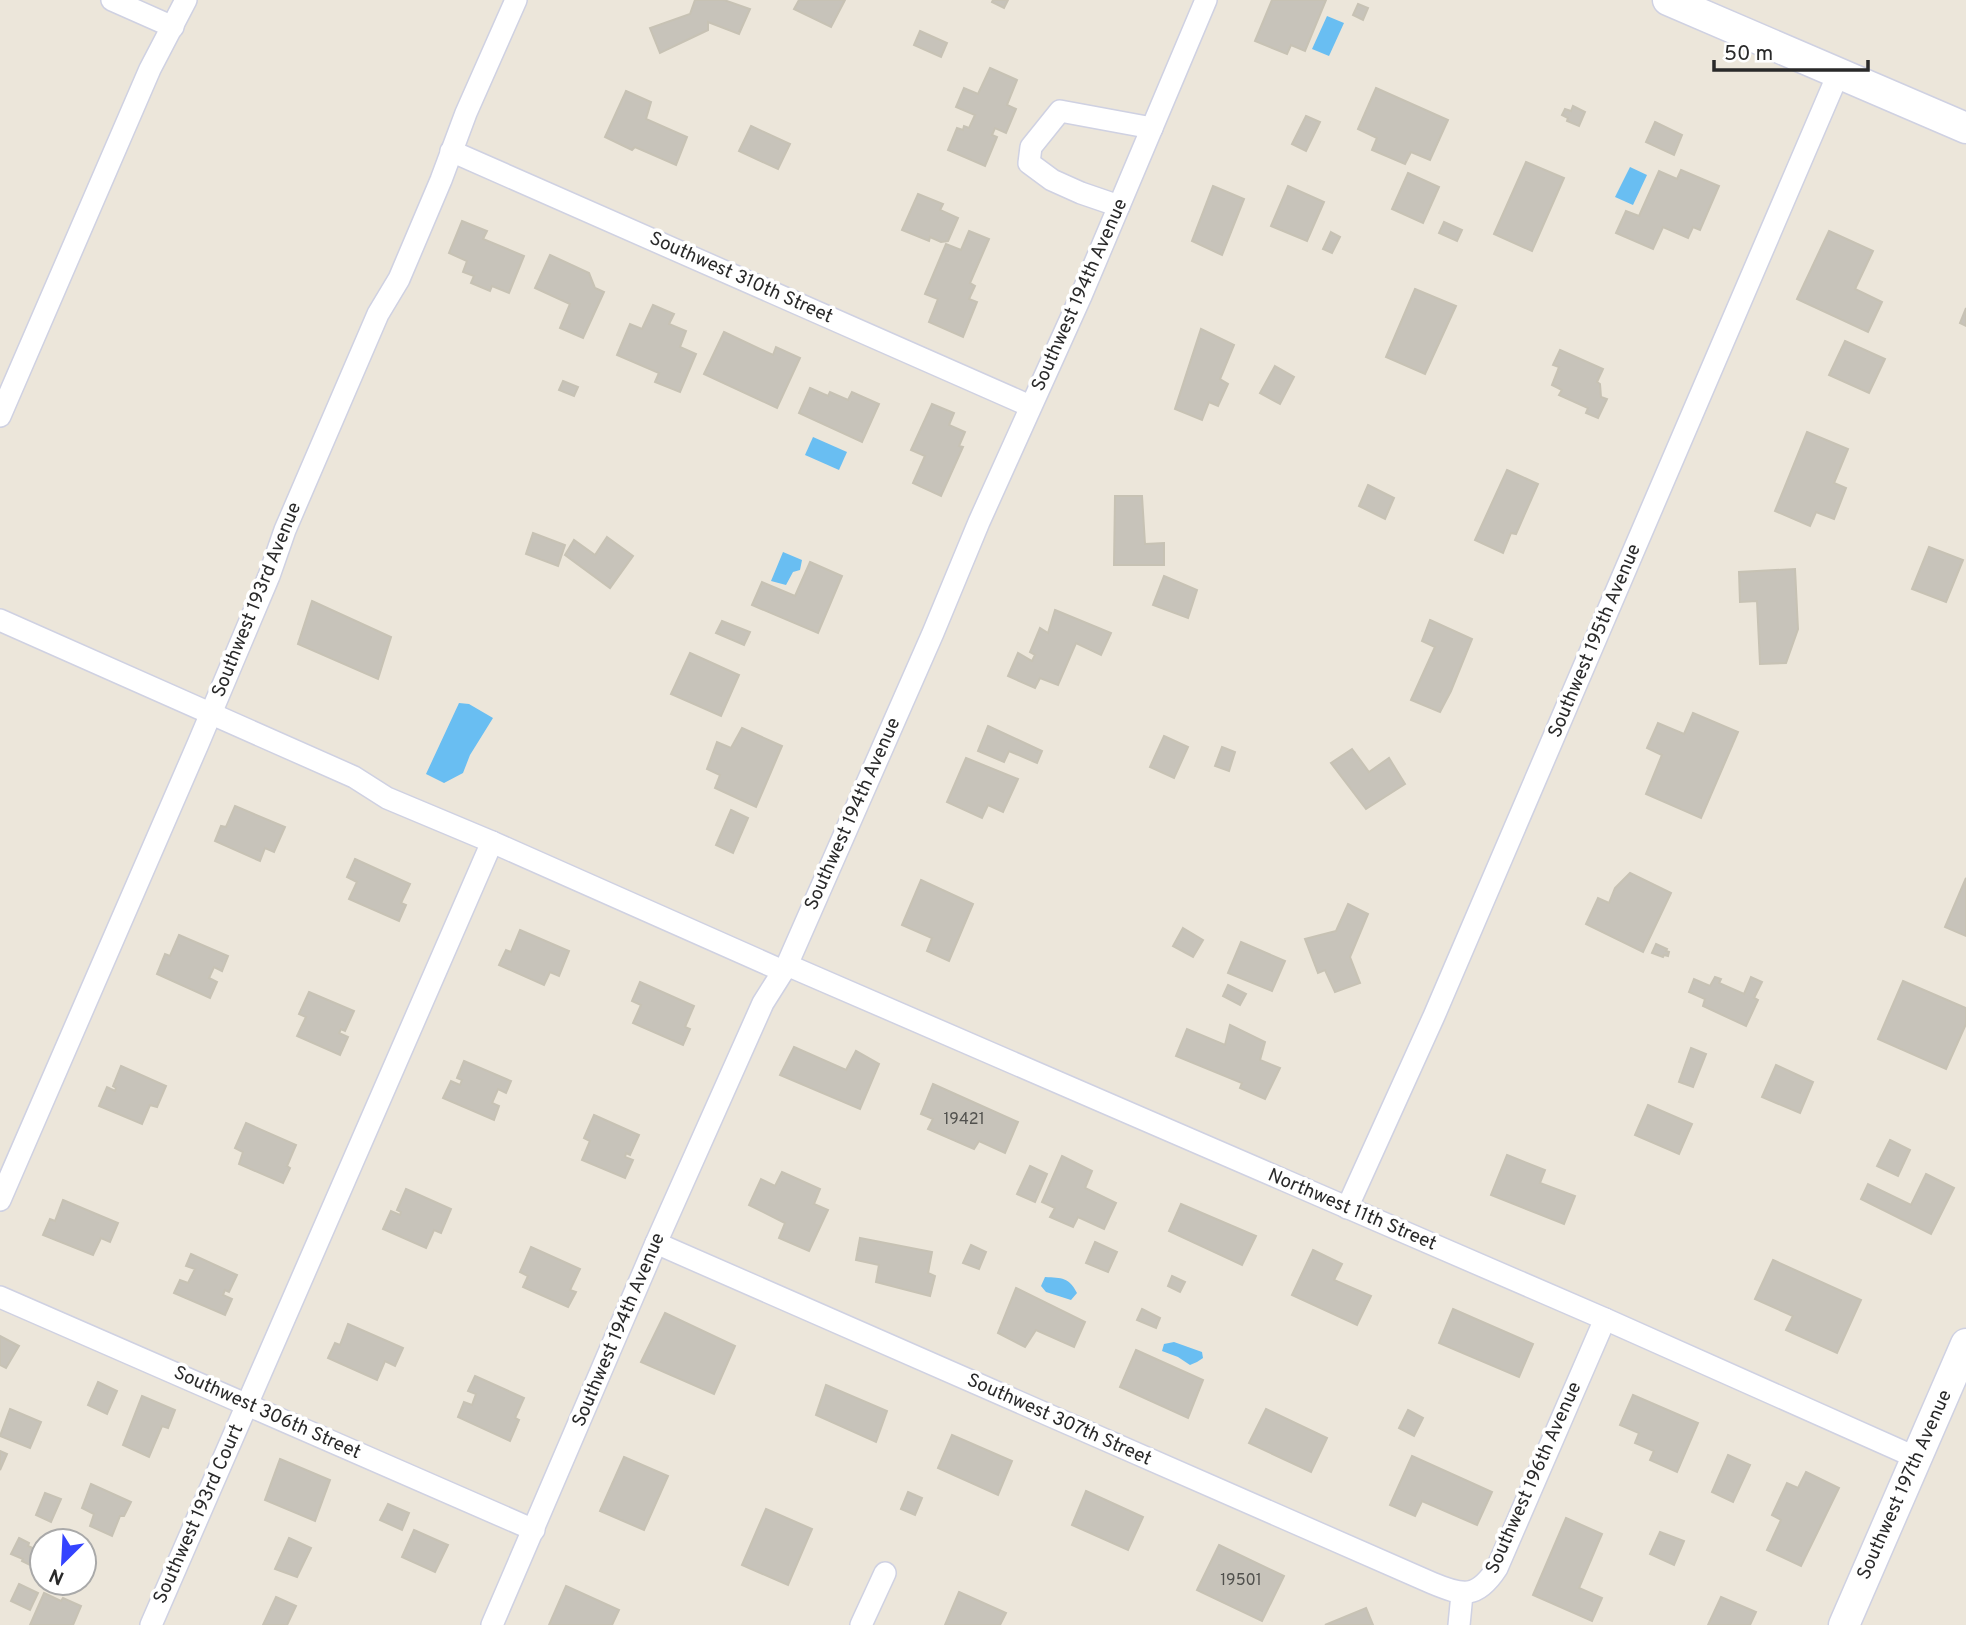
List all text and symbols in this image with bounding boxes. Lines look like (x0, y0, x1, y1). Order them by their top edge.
scale bar (1714, 28, 1868, 72)
text: 50 m (1724, 41, 1773, 68)
street label: Southwest 194th Avenue (1027, 195, 1133, 395)
street label: Southwest 310th Street (645, 227, 837, 329)
street label: Southwest 193rd Avenue (207, 499, 307, 701)
street label: Southwest 195th Avenue (1543, 540, 1647, 742)
street label: Southwest 194th Avenue (800, 714, 906, 914)
house number: 19421 (943, 1110, 985, 1130)
street label: Northwest 11th Street (1264, 1164, 1440, 1256)
street label: Southwest 194th Avenue (567, 1229, 671, 1431)
street label: Southwest 306th Street (170, 1361, 364, 1465)
street label: Southwest 307th Street (963, 1368, 1155, 1472)
street label: Southwest 196th Avenue (1481, 1378, 1587, 1578)
street label: Southwest 197th Avenue (1852, 1386, 1958, 1584)
street label: Southwest 193rd Court (149, 1420, 249, 1608)
north arrow (28, 1527, 98, 1597)
text: N (46, 1562, 68, 1589)
house number: 19501 (1220, 1571, 1262, 1591)

